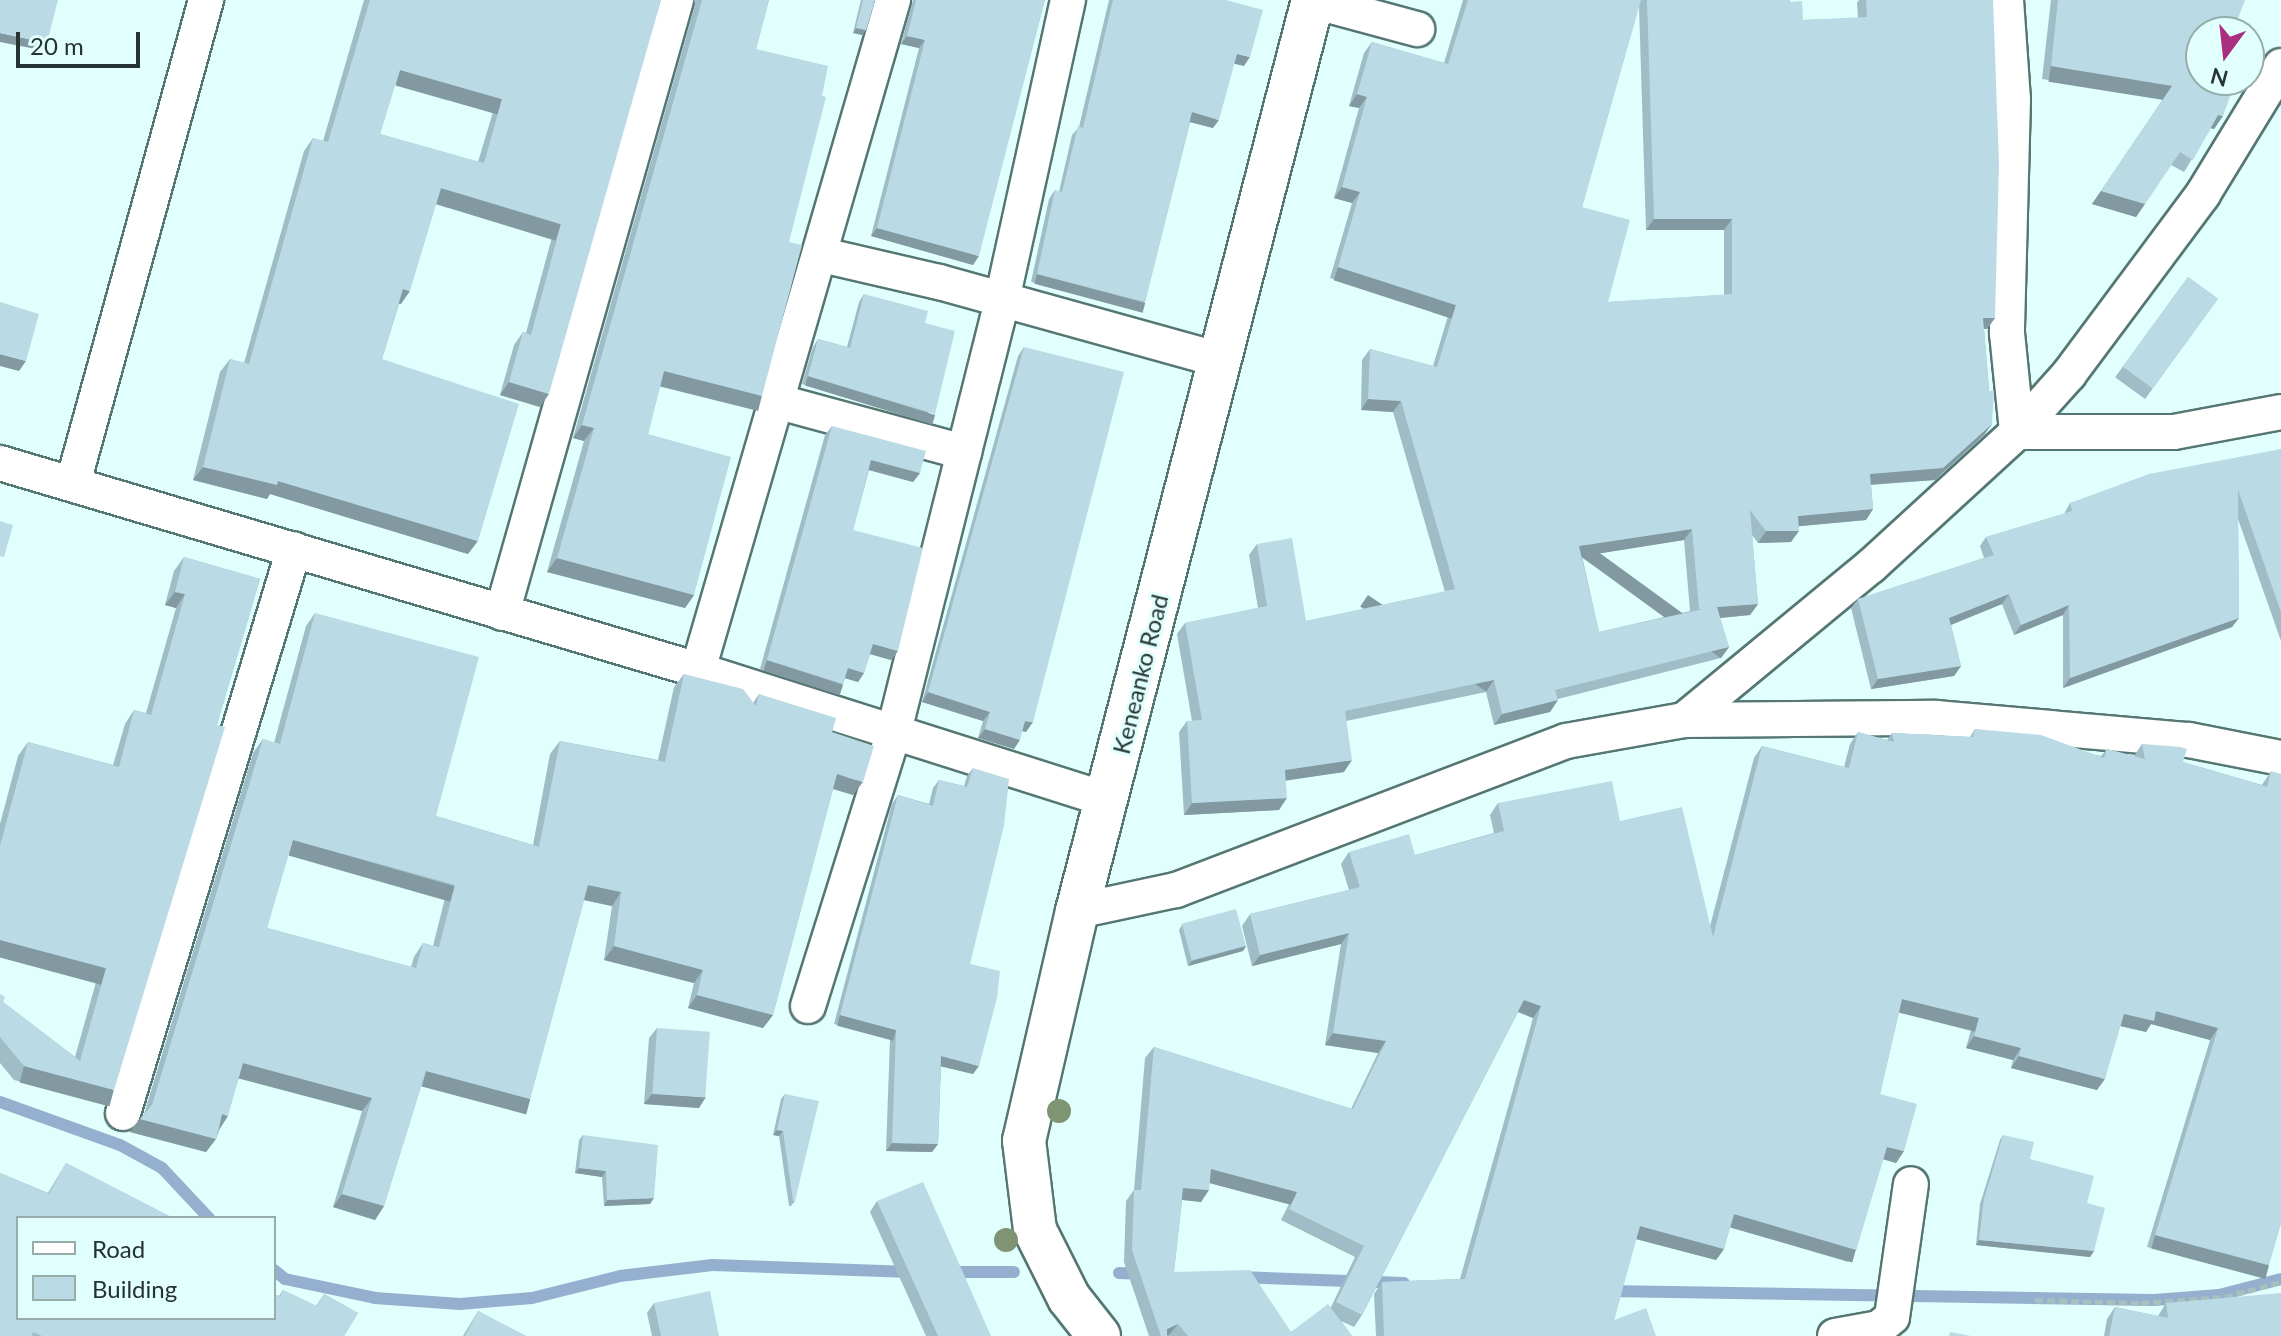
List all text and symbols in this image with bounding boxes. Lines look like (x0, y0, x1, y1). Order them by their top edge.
scale bar (20, 16, 144, 66)
north arrow (2185, 16, 2265, 96)
text: 20 m (30, 31, 84, 60)
text: N (2208, 63, 2231, 93)
street label: Keneanko Road (1106, 591, 1174, 757)
legend (16, 1216, 276, 1320)
text: Road (92, 1234, 145, 1263)
text: Building (92, 1274, 177, 1303)

